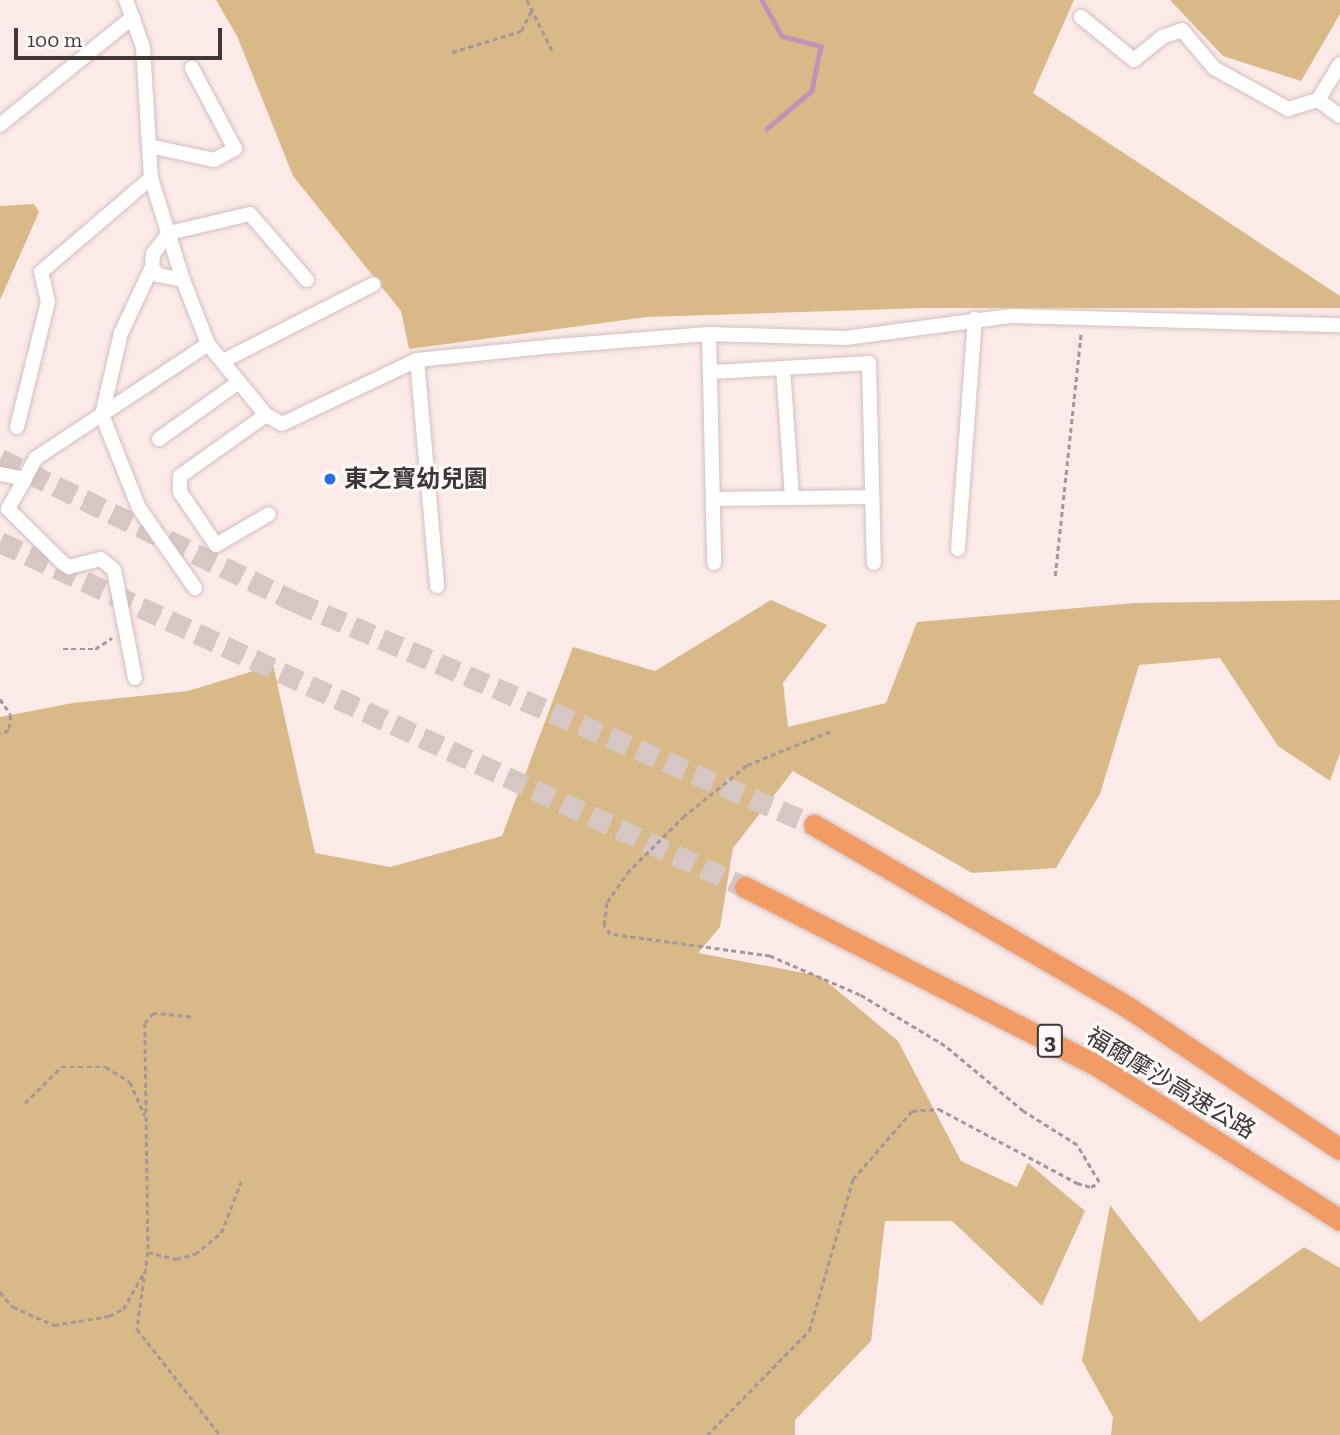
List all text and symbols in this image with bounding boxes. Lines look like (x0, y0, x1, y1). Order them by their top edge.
scale bar (18, 14, 226, 58)
text: 100 m (27, 27, 82, 52)
place label: 東之寶幼兒園 (344, 465, 488, 493)
marker: 東之寶幼兒園 (322, 471, 338, 487)
street label: 福爾摩沙高速公路 (1081, 1021, 1261, 1145)
road number: 3 (1036, 1022, 1064, 1060)

